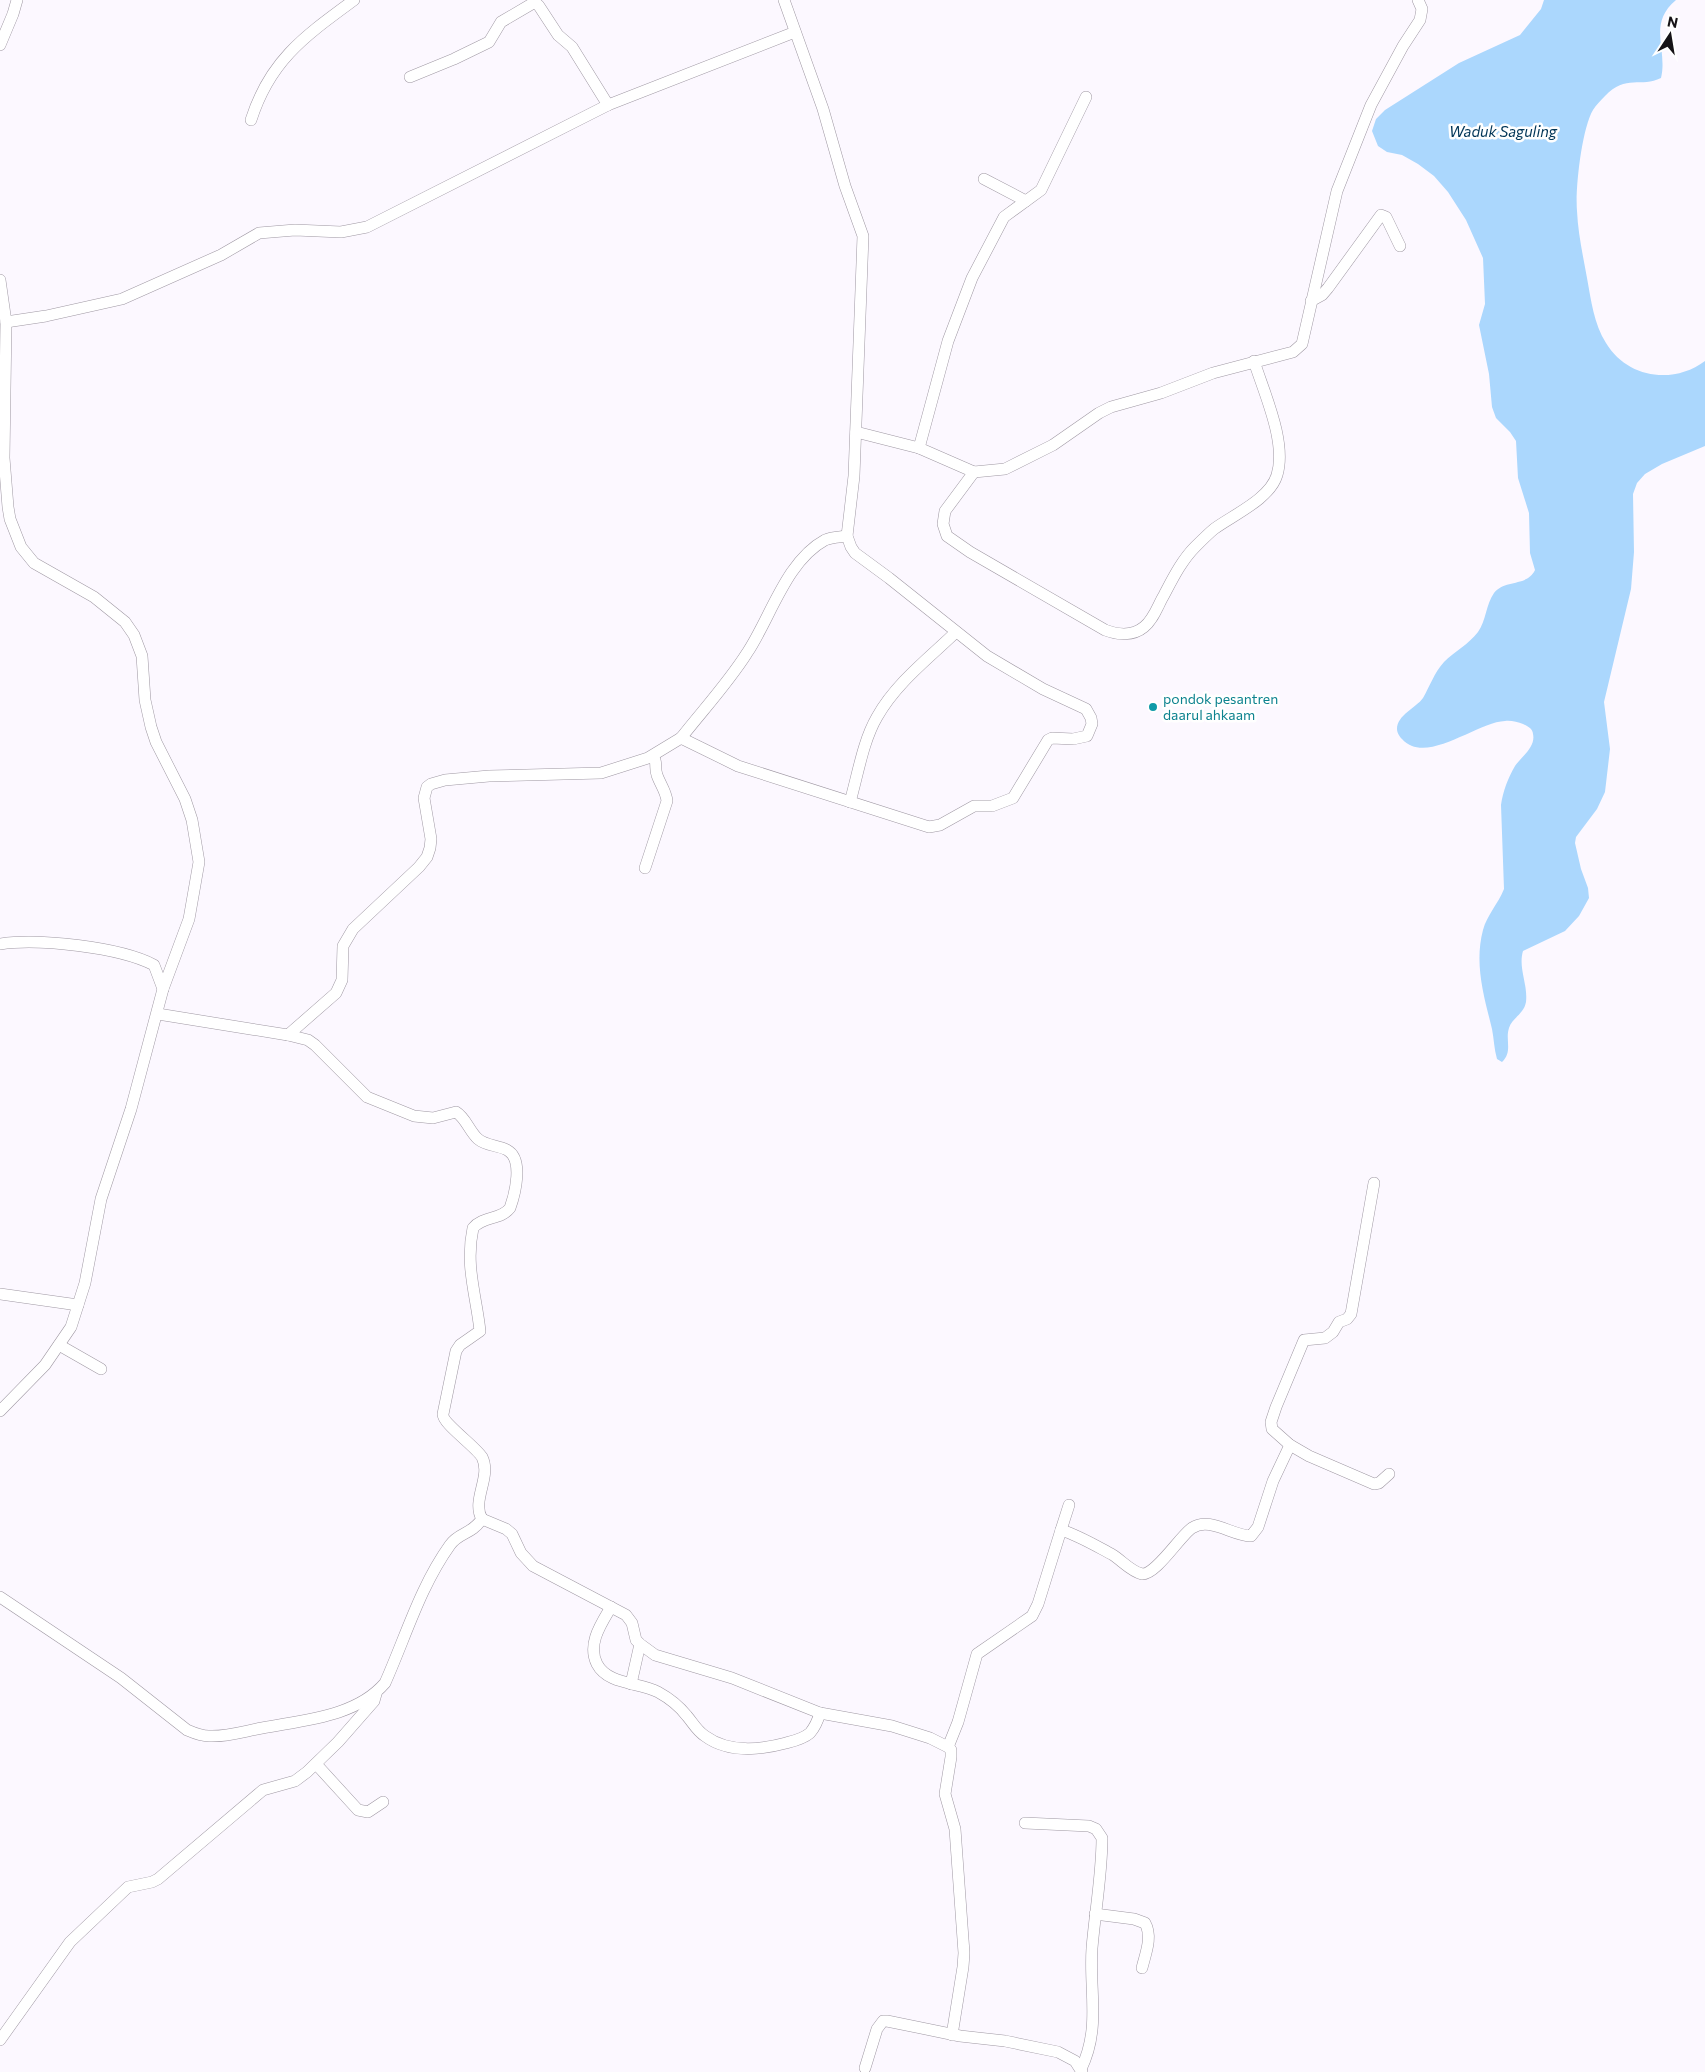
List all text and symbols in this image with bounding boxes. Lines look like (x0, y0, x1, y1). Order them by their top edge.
north arrow (1645, 10, 1695, 60)
text: N (1666, 12, 1680, 31)
water label: Waduk Saguling (1449, 122, 1558, 140)
place label: pondok pesantren daarul ahkaam (1163, 690, 1278, 723)
marker: pondok pesantren daarul ahkaam (1147, 701, 1159, 713)

